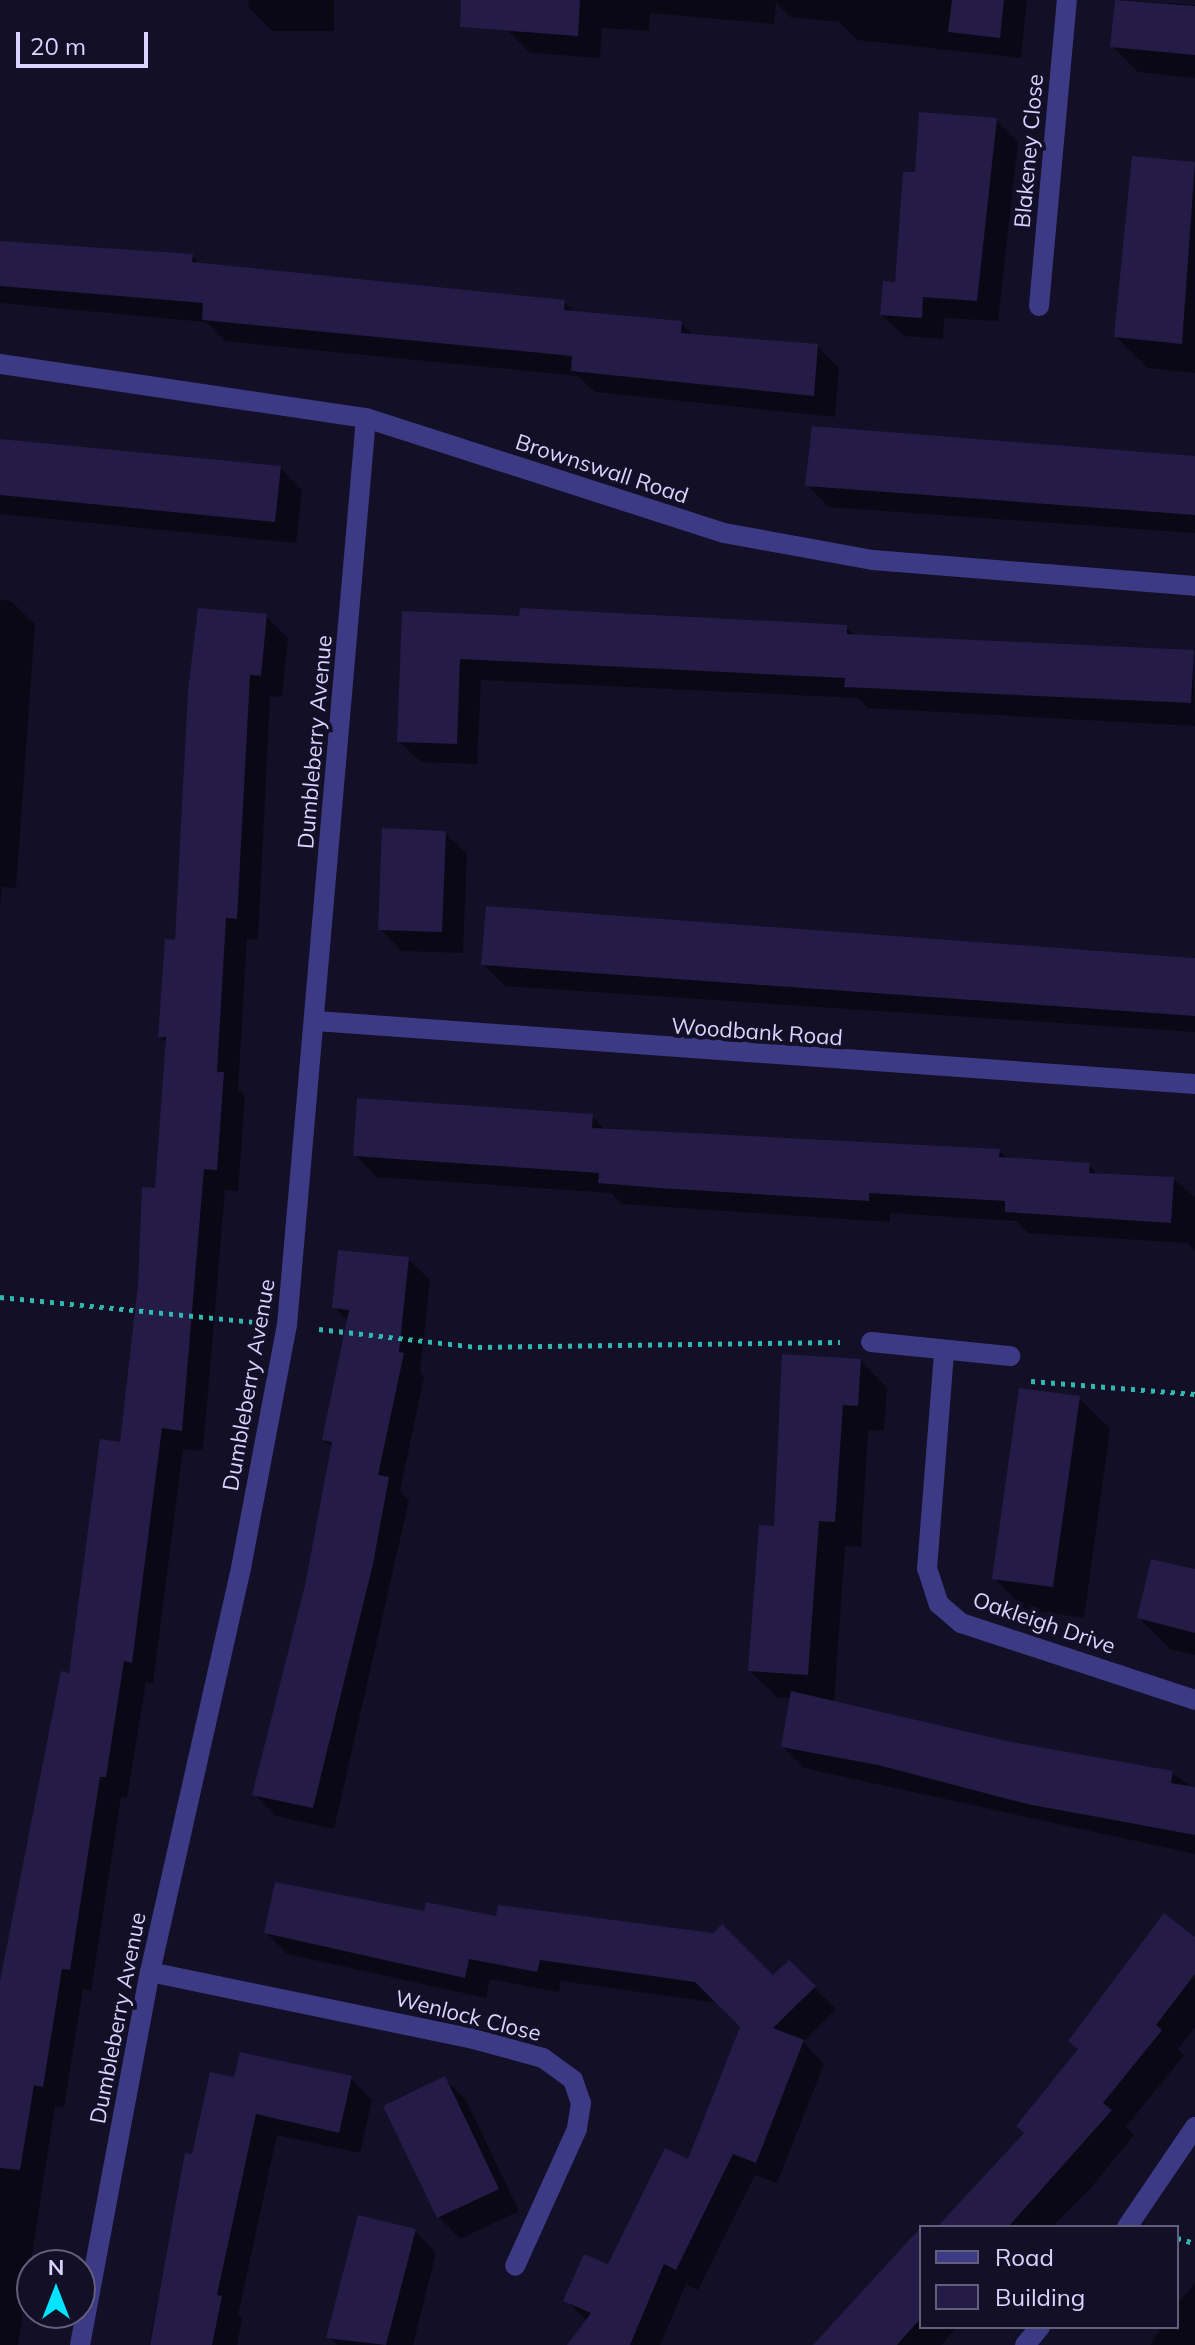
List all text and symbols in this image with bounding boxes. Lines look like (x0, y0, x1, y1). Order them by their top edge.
scale bar (20, 16, 152, 66)
text: 20 m (30, 31, 86, 61)
street label: Blakeney Close (1009, 73, 1049, 229)
street label: Brownswall Road (512, 429, 692, 509)
street label: Dumbleberry Avenue (292, 634, 338, 850)
street label: Woodbank Road (670, 1013, 844, 1051)
street label: Dumbleberry Avenue (217, 1277, 281, 1493)
street label: Oakleigh Drive (969, 1586, 1119, 1660)
street label: Dumbleberry Avenue (85, 1910, 151, 2126)
street label: Wenlock Close (392, 1985, 544, 2047)
legend (919, 2225, 1179, 2329)
text: Road (995, 2242, 1054, 2272)
north arrow (16, 2249, 96, 2329)
text: N (48, 2253, 64, 2281)
text: Building (995, 2282, 1085, 2312)

